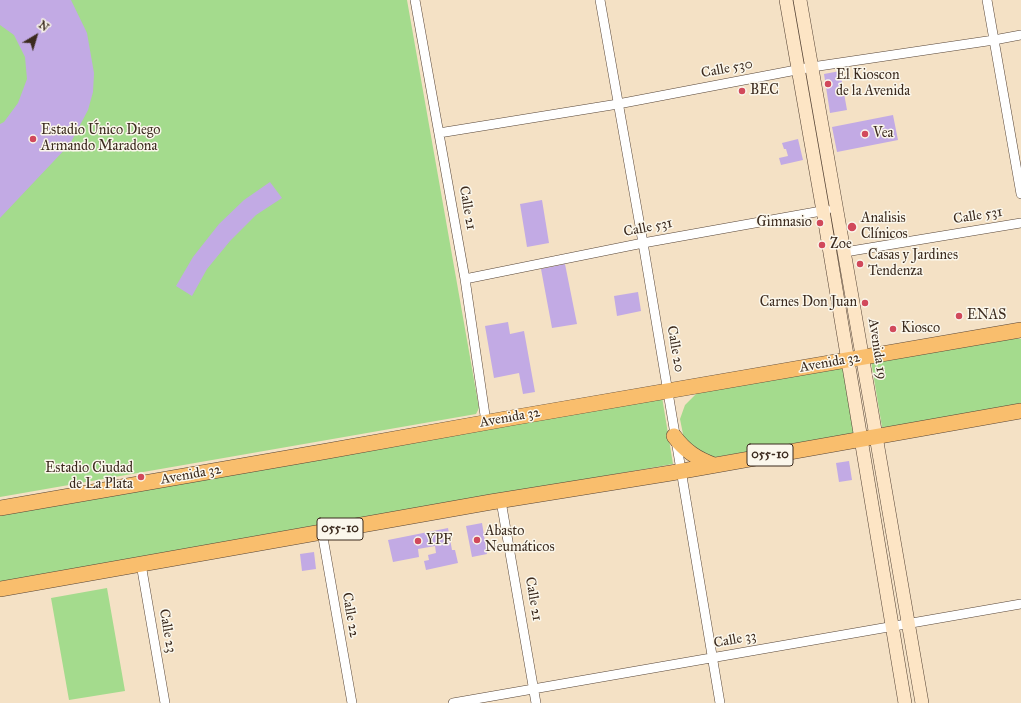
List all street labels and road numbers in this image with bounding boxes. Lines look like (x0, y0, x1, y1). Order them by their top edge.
street label: Calle 530 (700, 56, 754, 82)
street label: Calle 21 (455, 185, 479, 231)
street label: Calle 531 (952, 204, 1004, 228)
street label: Calle 531 (622, 215, 674, 241)
street label: Avenida 19 (864, 317, 890, 381)
street label: Calle 20 (663, 324, 687, 374)
street label: Avenida 32 (798, 349, 862, 377)
street label: Avenida 32 (478, 404, 542, 432)
road number: 055-10 (747, 444, 793, 466)
street label: Avenida 32 (159, 461, 223, 489)
road number: 055-10 (317, 518, 363, 540)
street label: Calle 21 (521, 576, 545, 622)
street label: Calle 22 (338, 591, 362, 639)
street label: Calle 23 (155, 608, 179, 654)
street label: Calle 33 (712, 628, 758, 652)

